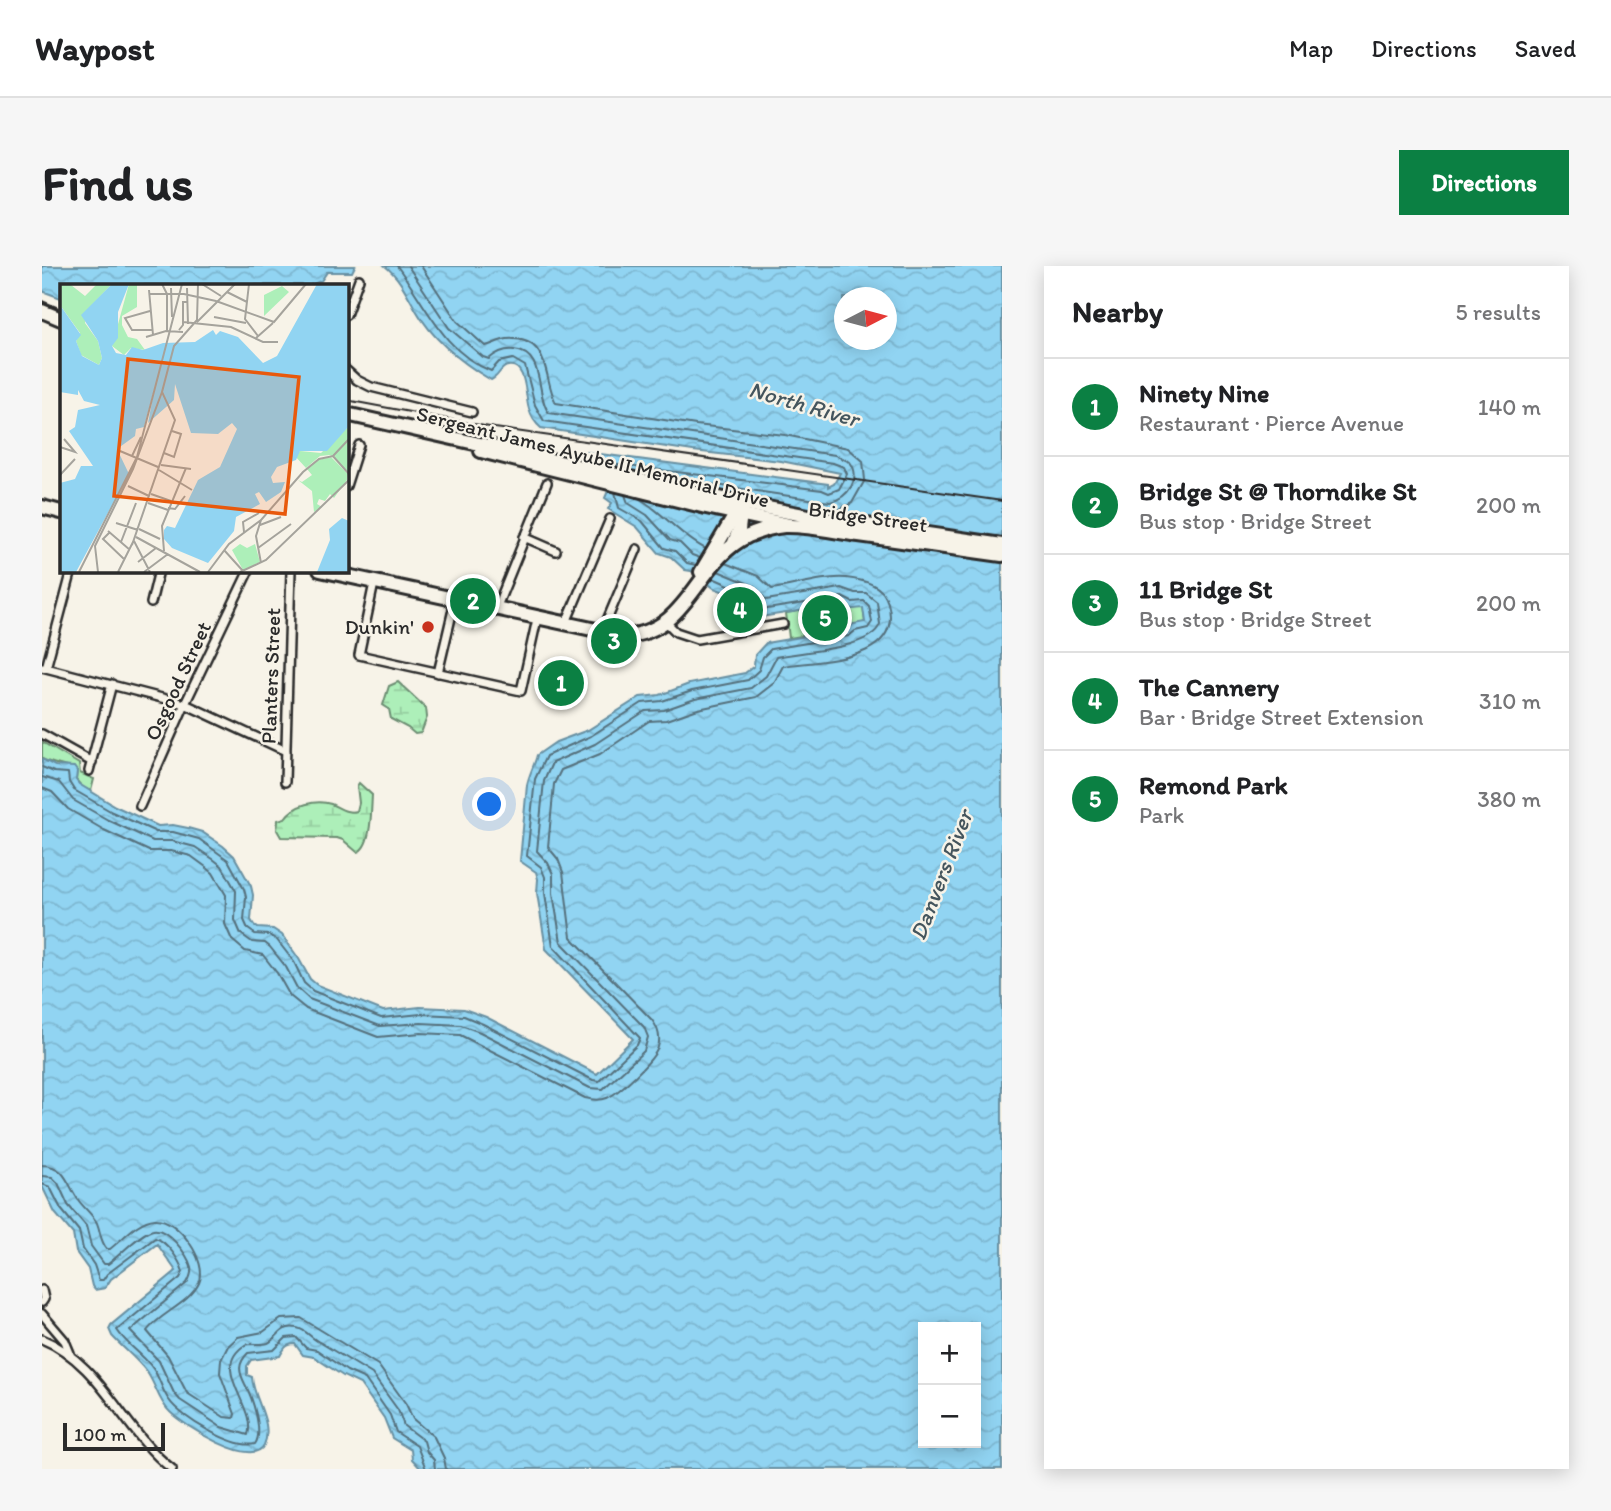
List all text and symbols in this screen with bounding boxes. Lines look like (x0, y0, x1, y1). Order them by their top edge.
text: Waypost (35, 29, 155, 68)
text: Map (1289, 34, 1333, 63)
text: Directions (1371, 34, 1477, 63)
text: Saved (1515, 34, 1576, 63)
button: Directions (1399, 150, 1569, 215)
text: Find us (42, 153, 193, 212)
inset map (60, 284, 348, 572)
north arrow (834, 287, 897, 350)
text: Nearby (1072, 293, 1163, 330)
text: 5 results (1455, 298, 1541, 326)
water label: North River (746, 375, 864, 434)
text: Ninety Nine (1139, 377, 1269, 409)
text: 1 (1090, 393, 1100, 421)
text: 140 m (1478, 393, 1541, 421)
street label: Sergeant James Ayube II Memorial Drive (414, 401, 772, 513)
text: Restaurant · Pierce Avenue (1139, 409, 1404, 437)
text: Bridge St @ Thorndike St (1139, 475, 1417, 507)
text: 2 (1089, 491, 1101, 519)
text: 200 m (1476, 491, 1541, 519)
street label: Bridge Street (807, 496, 929, 537)
text: Bus stop · Bridge Street (1139, 507, 1372, 535)
text: 11 Bridge St (1139, 573, 1273, 605)
pin: 2 (450, 575, 496, 627)
pin: 4 (717, 584, 763, 636)
text: 3 (1089, 589, 1101, 617)
text: 200 m (1476, 589, 1541, 617)
pin: 5 (802, 592, 848, 644)
text: Bus stop · Bridge Street (1139, 605, 1372, 633)
street label: Planters Street (256, 607, 285, 744)
place label: Dunkin' (345, 614, 414, 639)
pin: 3 (591, 615, 637, 667)
street label: Osgood Street (139, 617, 216, 744)
marker: Dunkin' (420, 619, 436, 635)
pin: 1 (538, 657, 584, 709)
text: The Cannery (1139, 671, 1279, 703)
text: 4 (1088, 687, 1102, 715)
text: 310 m (1479, 687, 1541, 715)
text: Bar · Bridge Street Extension (1139, 703, 1424, 731)
text: Remond Park (1139, 769, 1288, 801)
text: 5 (1089, 785, 1101, 813)
text: 380 m (1477, 785, 1541, 813)
your location (472, 787, 506, 821)
text: Park (1139, 801, 1184, 829)
water label: Danvers River (903, 803, 980, 944)
map controls (918, 1322, 981, 1448)
button: + (918, 1322, 981, 1385)
button: − (918, 1385, 981, 1448)
scale bar (63, 1420, 164, 1452)
text: 100 m (74, 1423, 126, 1446)

